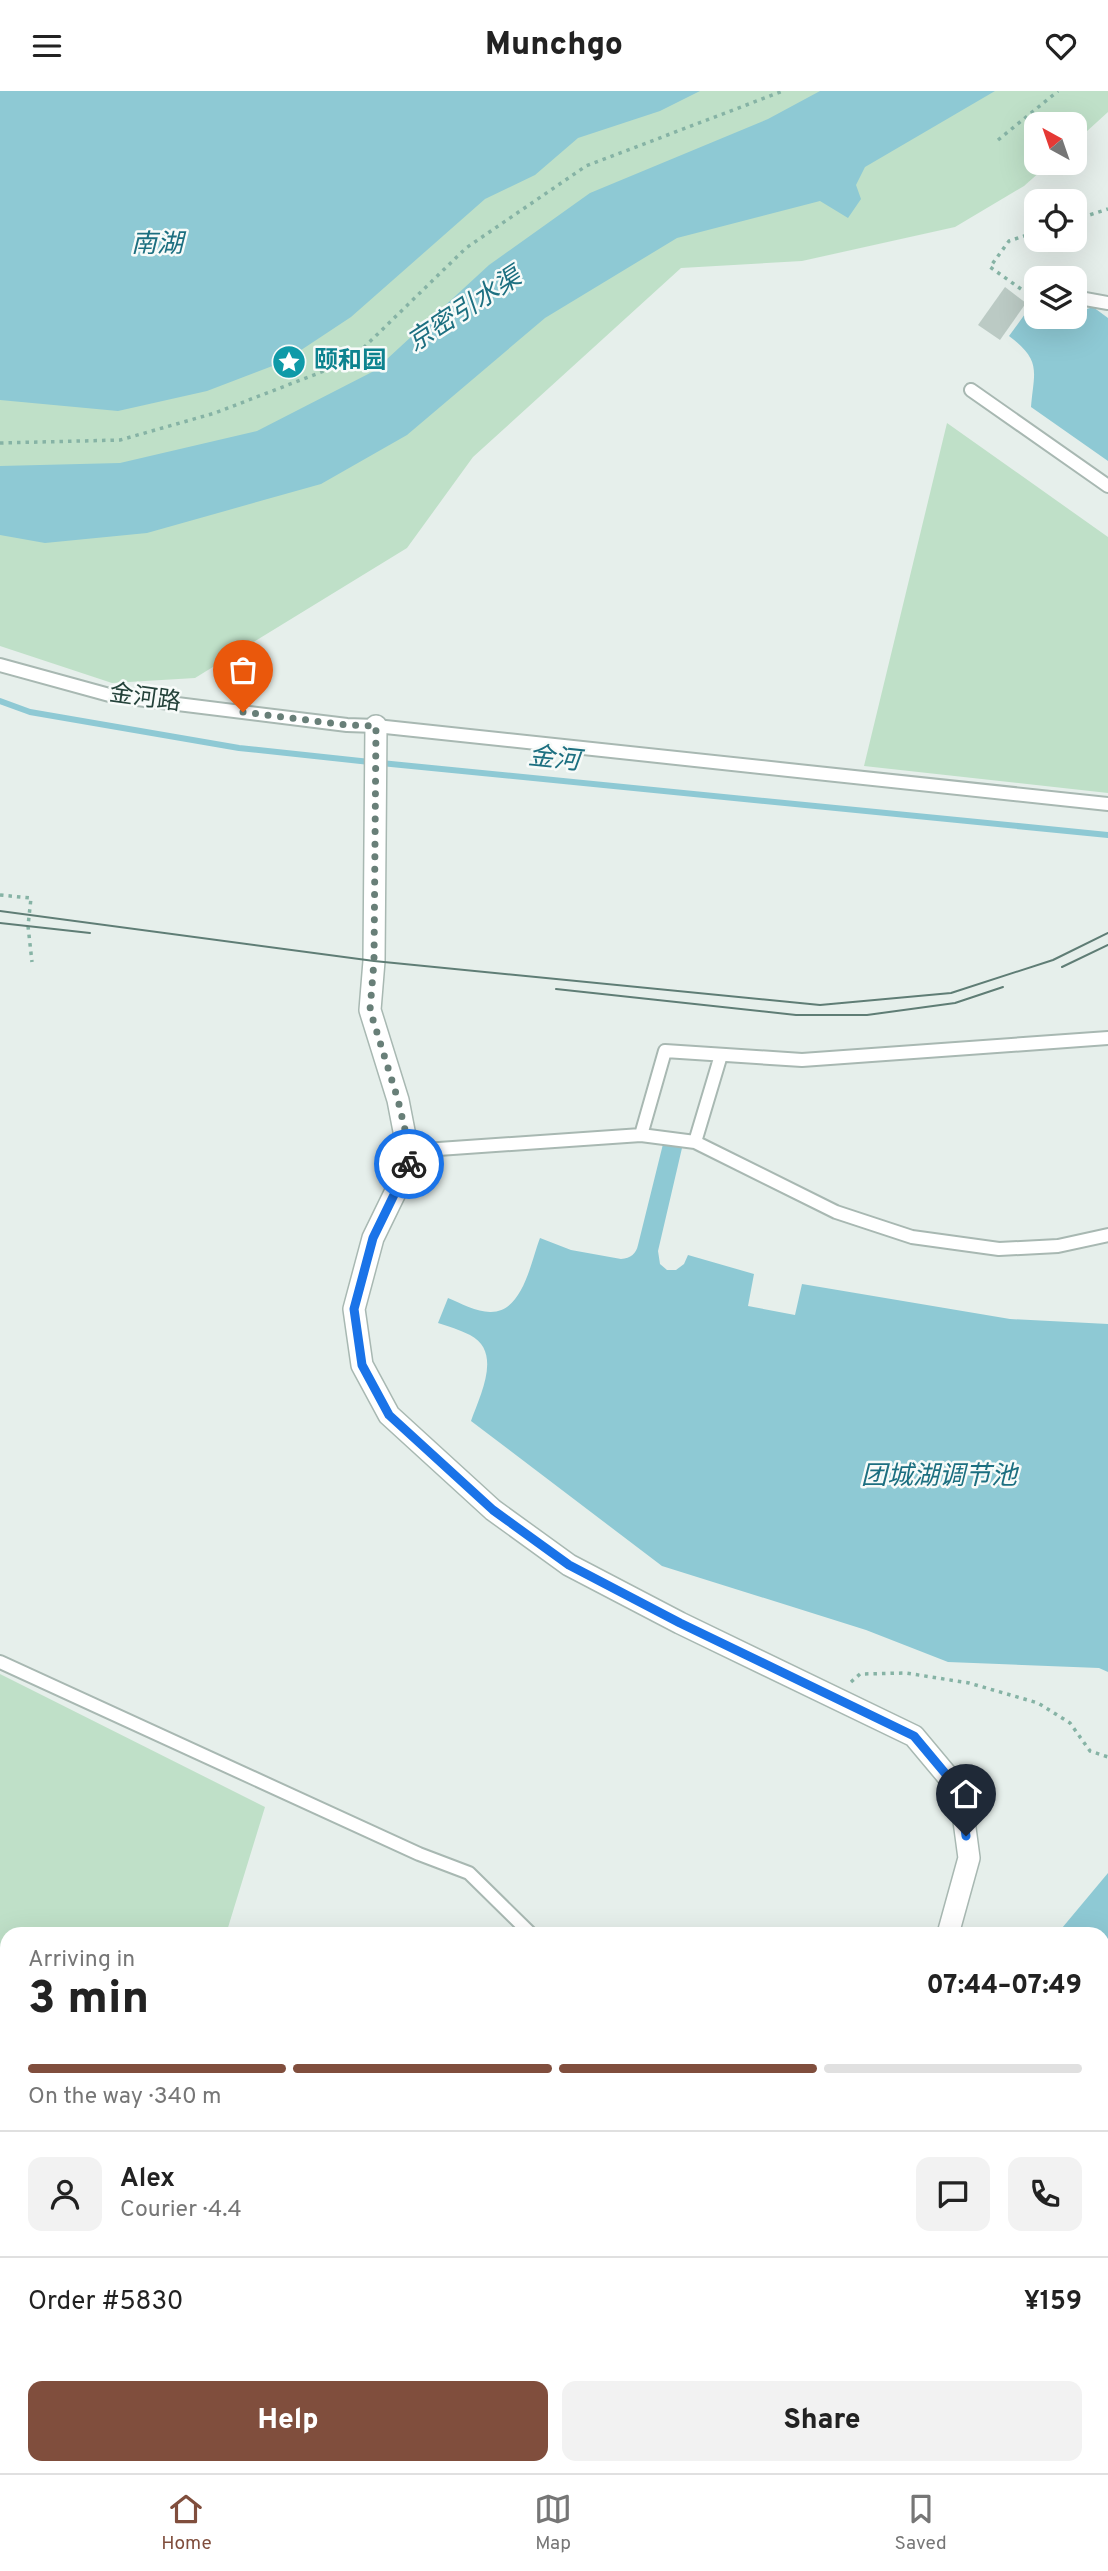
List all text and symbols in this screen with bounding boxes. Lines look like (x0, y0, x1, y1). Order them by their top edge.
text: Munchgo (485, 26, 623, 66)
icon: menu (28, 27, 66, 65)
icon: heart (1042, 27, 1080, 65)
north arrow (1024, 112, 1087, 175)
map controls (1024, 112, 1087, 329)
button: locate (1024, 189, 1087, 252)
water label: 南湖 (131, 229, 187, 262)
water label: 京密引水渠 (401, 260, 532, 360)
button: layers (1024, 266, 1087, 329)
place icon: 颐和园 (270, 343, 308, 381)
place label: 颐和园 (314, 347, 386, 377)
pin (213, 640, 273, 712)
icon: bag (224, 651, 262, 689)
street label: 金河路 (107, 679, 183, 719)
water label: 金河 (526, 741, 587, 780)
courier (374, 1129, 444, 1199)
icon: bike (390, 1145, 428, 1183)
water label: 团城湖调节池 (861, 1461, 1020, 1494)
pin (936, 1764, 996, 1836)
icon: home (947, 1775, 985, 1813)
text: Arriving in (28, 1946, 135, 1975)
text: 07:44–07:49 (927, 1970, 1082, 2003)
text: 3 min (28, 1971, 149, 2030)
text: On the way · 340 m (28, 2083, 222, 2112)
button: person (28, 2157, 102, 2231)
button: chat (916, 2157, 990, 2231)
button: phone (1008, 2157, 1082, 2231)
text: Alex (120, 2163, 175, 2196)
text: Courier · 4.4 (120, 2196, 242, 2225)
text: Order #5830 (28, 2286, 184, 2319)
text: ¥159 (1024, 2286, 1082, 2319)
button: Help (28, 2381, 548, 2461)
button: Share (562, 2381, 1082, 2461)
tab: Home (161, 2490, 212, 2556)
tab: Map (534, 2490, 572, 2556)
tab: Saved (895, 2490, 947, 2556)

